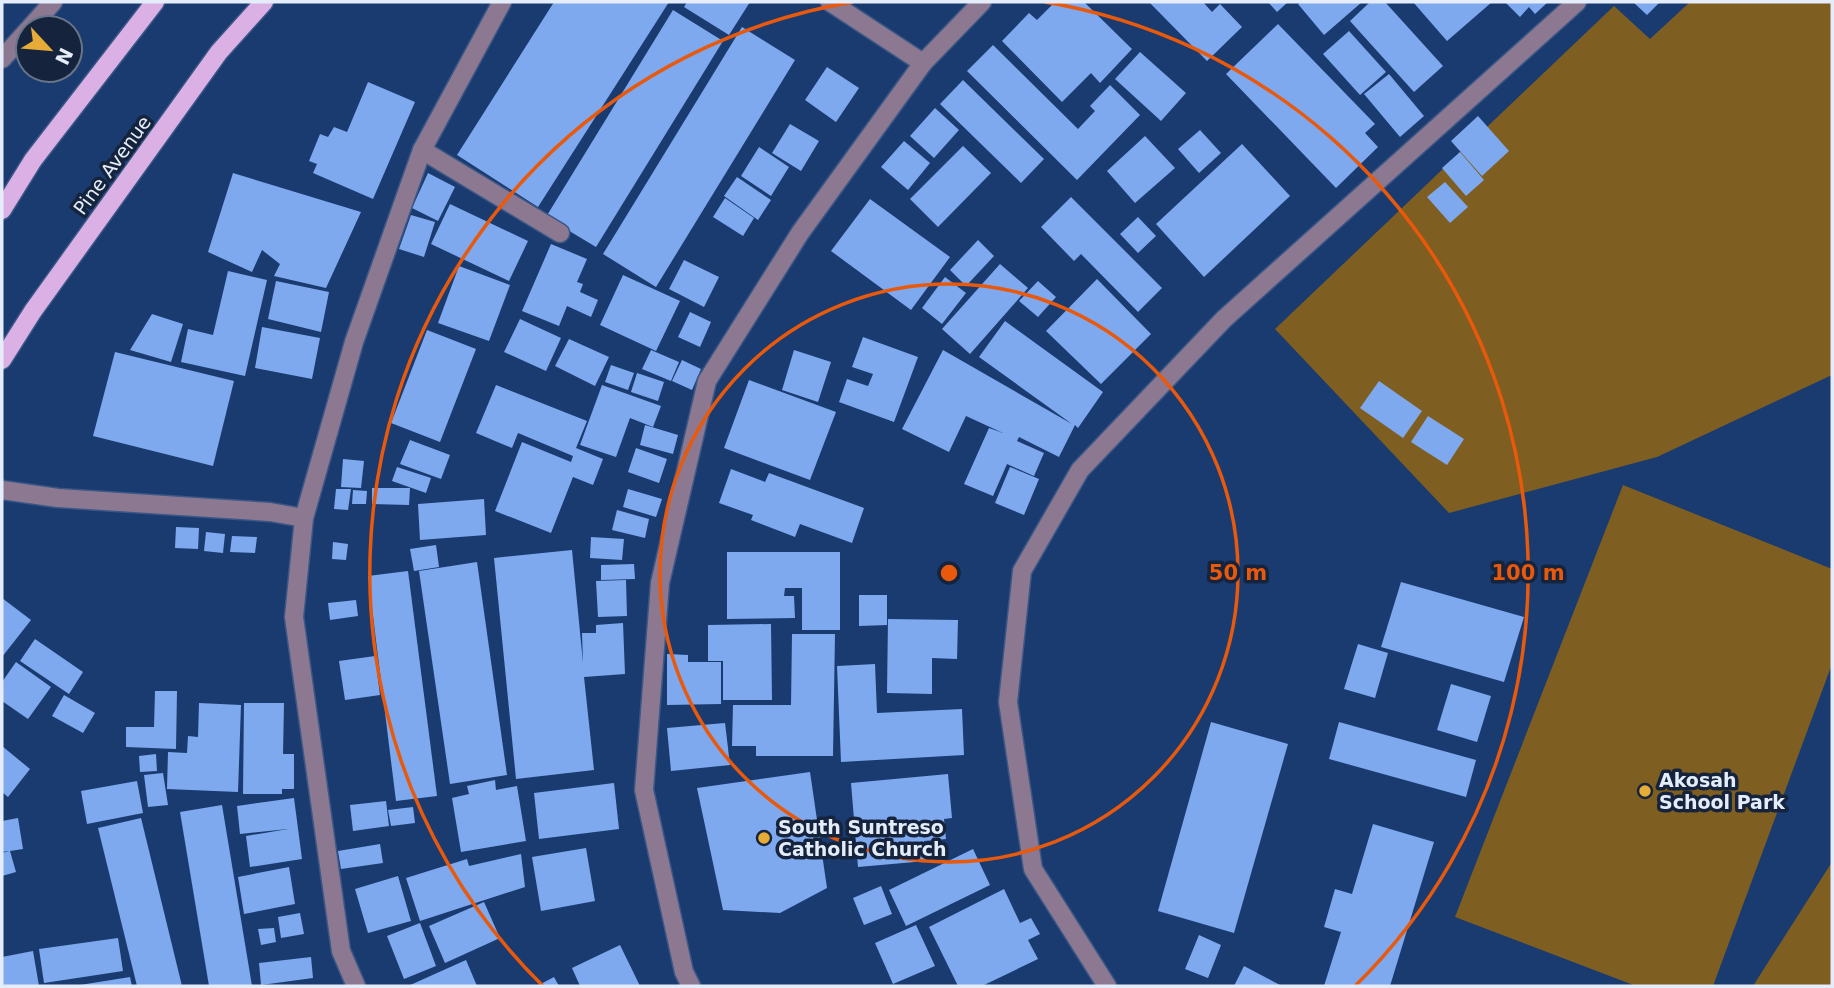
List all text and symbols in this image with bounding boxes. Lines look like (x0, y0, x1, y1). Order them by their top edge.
north arrow (14, 14, 84, 84)
text: N (51, 44, 78, 68)
street label: Pine Avenue (69, 111, 155, 219)
centre of rings (937, 561, 961, 585)
text: 50 m (1209, 561, 1267, 585)
text: 100 m (1491, 561, 1565, 585)
place label: Akosah School Park (1659, 769, 1785, 813)
marker: Akosah School Park (1637, 783, 1653, 799)
place label: South Suntreso Catholic Church (778, 816, 947, 860)
marker: South Suntreso Catholic Church (756, 830, 772, 846)

